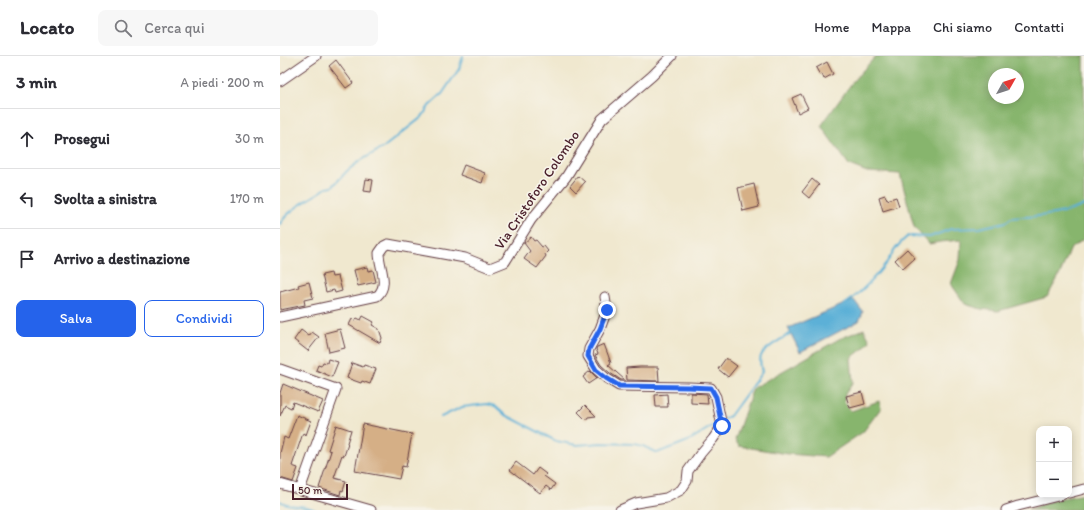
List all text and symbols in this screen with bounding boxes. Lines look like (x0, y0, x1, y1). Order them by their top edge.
search box (98, 10, 378, 46)
text: Locato (20, 16, 74, 39)
icon: search (112, 17, 134, 39)
text: Cerca qui (144, 19, 205, 37)
text: Home (814, 19, 849, 36)
text: Mappa (871, 19, 911, 36)
text: Chi siamo (933, 19, 992, 36)
text: Contatti (1014, 19, 1064, 36)
north arrow (988, 68, 1024, 104)
text: 3 min (16, 72, 57, 92)
text: A piedi · 200 m (180, 75, 264, 90)
street label: Via Cristoforo Colombo (491, 127, 583, 253)
icon: ahead (16, 128, 38, 150)
text: Prosegui (54, 130, 110, 148)
text: 30 m (235, 131, 264, 146)
icon: left (16, 188, 38, 210)
text: Svolta a sinistra (54, 190, 157, 208)
text: 170 m (230, 191, 264, 206)
icon: arrive (16, 248, 38, 270)
text: Arrivo a destinazione (54, 250, 190, 268)
button: Salva (16, 300, 136, 337)
button: Condividi (144, 300, 264, 337)
route end (598, 301, 616, 319)
route start (713, 417, 731, 435)
map controls (1036, 426, 1072, 498)
button: + (1036, 426, 1072, 462)
button: − (1036, 462, 1072, 498)
scale bar (292, 482, 348, 501)
text: 50 m (298, 484, 322, 497)

